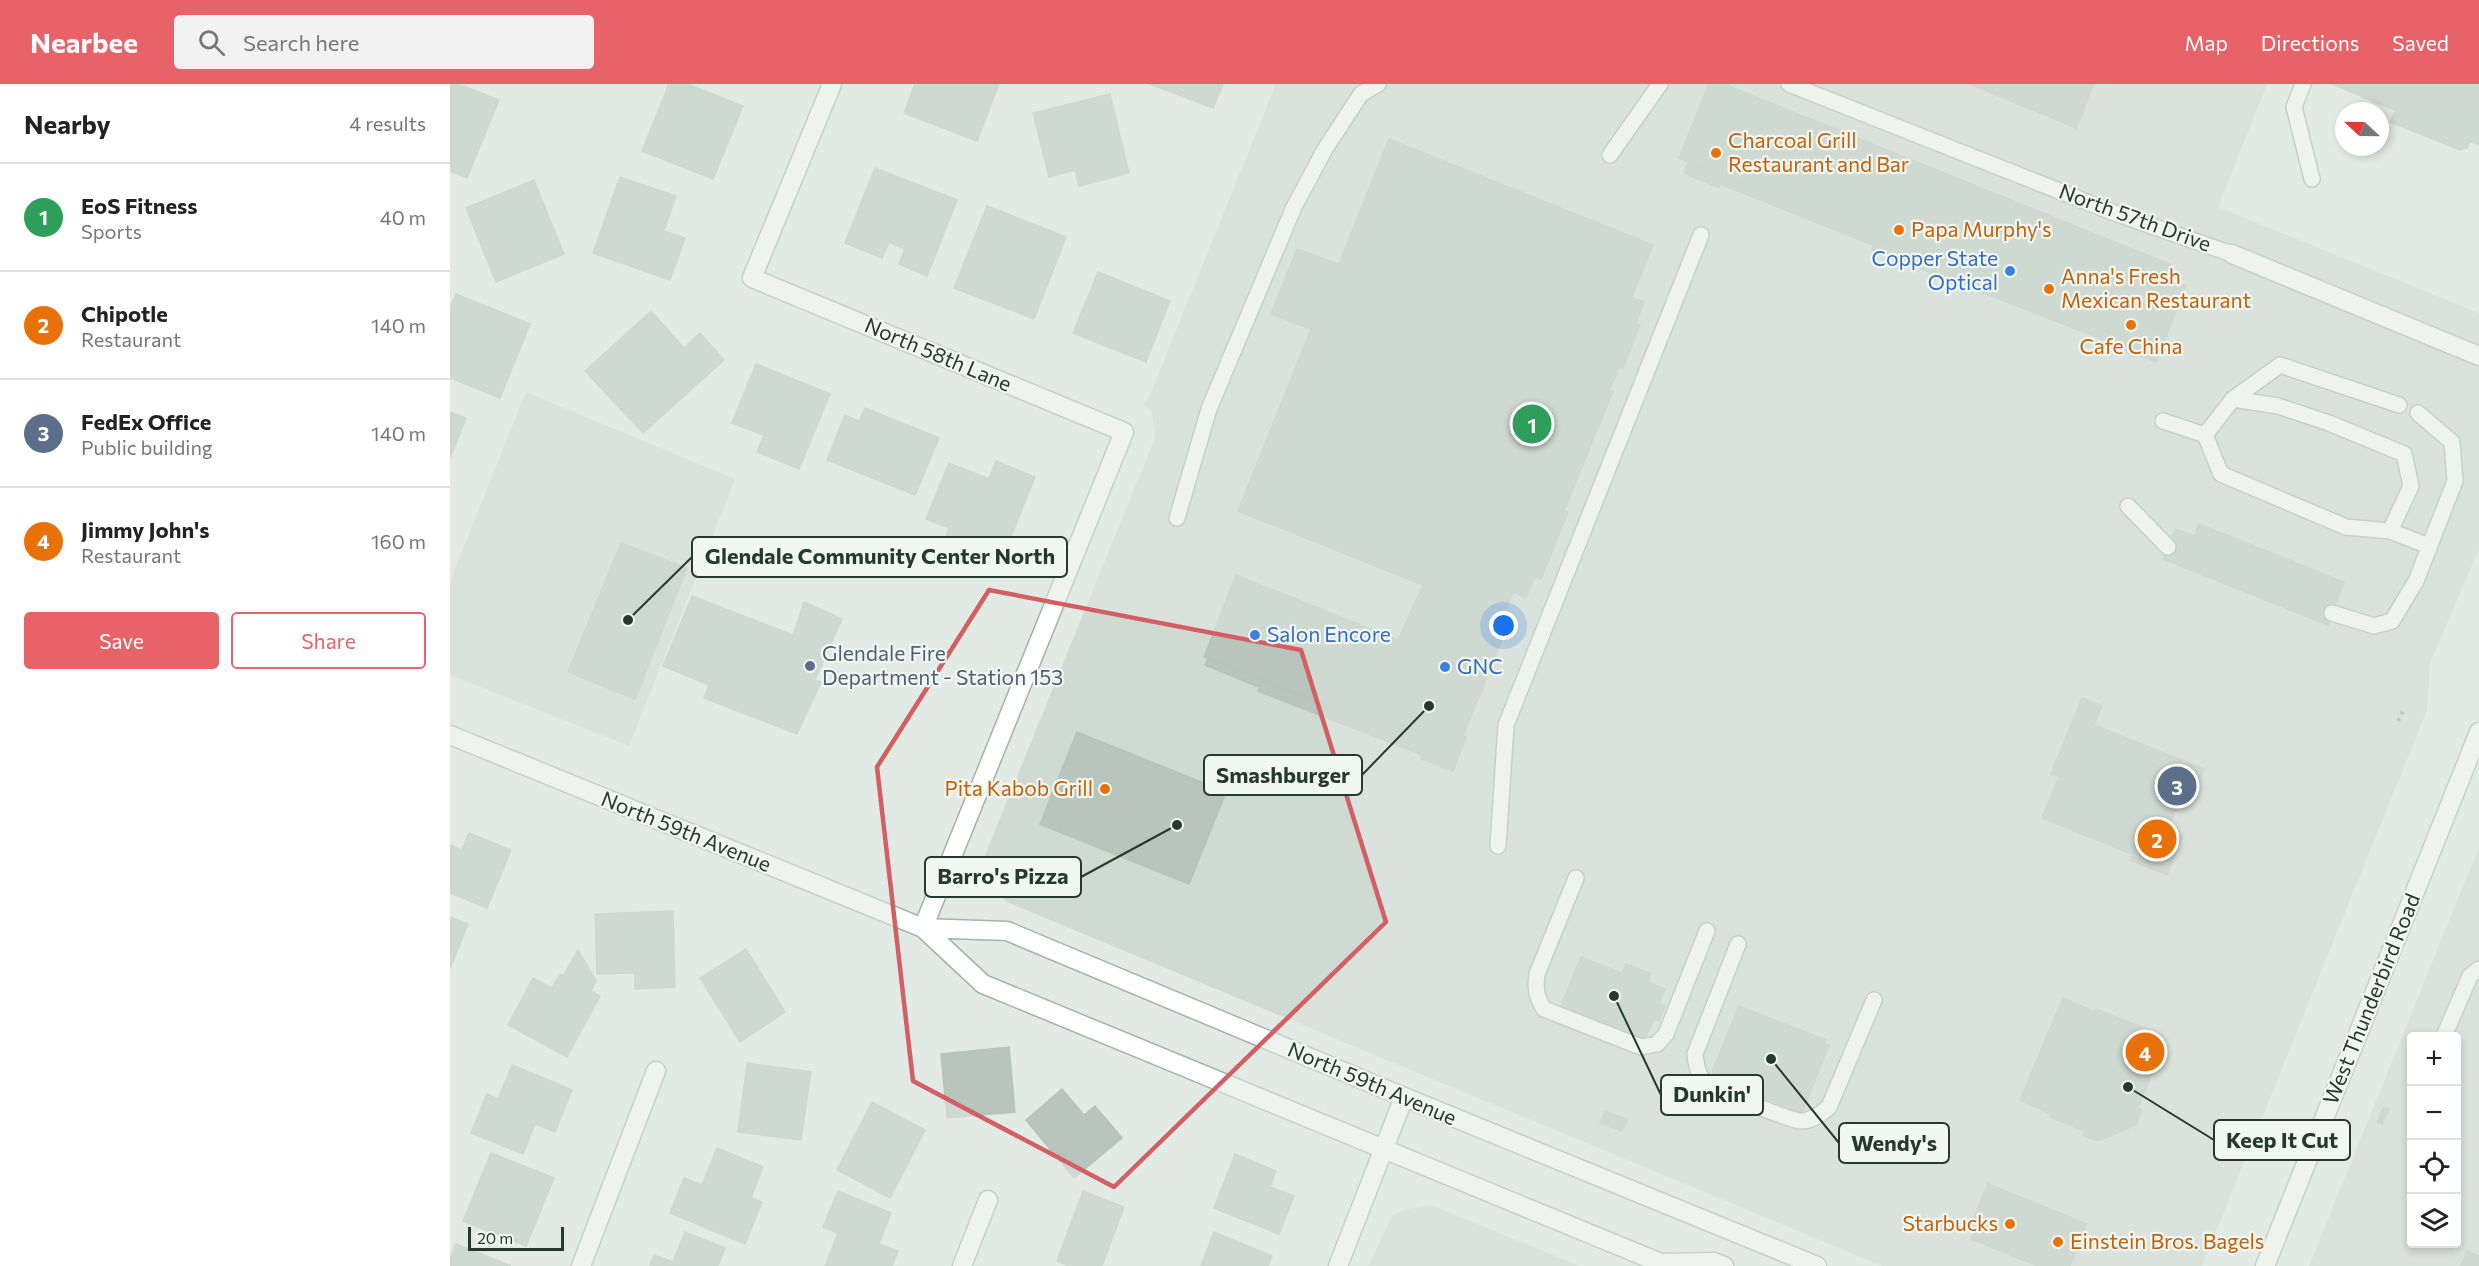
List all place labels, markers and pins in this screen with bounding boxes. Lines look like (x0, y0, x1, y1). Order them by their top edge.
place label: Charcoal Grill Restaurant and Bar (1728, 127, 1909, 176)
marker: Charcoal Grill Restaurant and Bar (1709, 146, 1723, 160)
place label: Papa Murphy's (1911, 216, 2052, 241)
marker: Papa Murphy's (1892, 223, 1906, 237)
place label: Copper State Optical (1872, 245, 1998, 294)
place label: Anna's Fresh Mexican Restaurant (2061, 263, 2251, 312)
marker: Copper State Optical (2003, 264, 2017, 278)
marker: Anna's Fresh Mexican Restaurant (2042, 282, 2056, 296)
marker: Cafe China (2124, 318, 2138, 332)
place label: Cafe China (2079, 333, 2183, 358)
pin: 1 (1512, 402, 1552, 446)
callout: Glendale Community Center North (692, 537, 1067, 577)
place label: Salon Encore (1267, 621, 1391, 646)
marker: Salon Encore (1248, 628, 1262, 642)
place label: Glendale Fire Department - Station 153 (822, 640, 1063, 689)
place label: GNC (1457, 653, 1503, 678)
marker: Glendale Fire Department - Station 153 (803, 659, 817, 673)
marker: GNC (1438, 660, 1452, 674)
callout: Smashburger (1204, 755, 1362, 795)
pin: 3 (2158, 764, 2196, 808)
place label: Pita Kabob Grill (944, 775, 1093, 800)
marker: Pita Kabob Grill (1098, 782, 1112, 796)
pin: 2 (2138, 816, 2176, 861)
callout: Barro's Pizza (925, 857, 1081, 897)
pin: 4 (2126, 1030, 2164, 1074)
callout: Dunkin' (1661, 1075, 1763, 1115)
callout: Keep It Cut (2214, 1120, 2350, 1160)
callout: Wendy's (1839, 1123, 1949, 1163)
place label: Starbucks (1902, 1210, 1998, 1235)
marker: Starbucks (2003, 1217, 2017, 1231)
place label: Einstein Bros. Bagels (2070, 1228, 2264, 1253)
marker: Einstein Bros. Bagels (2051, 1235, 2065, 1249)

